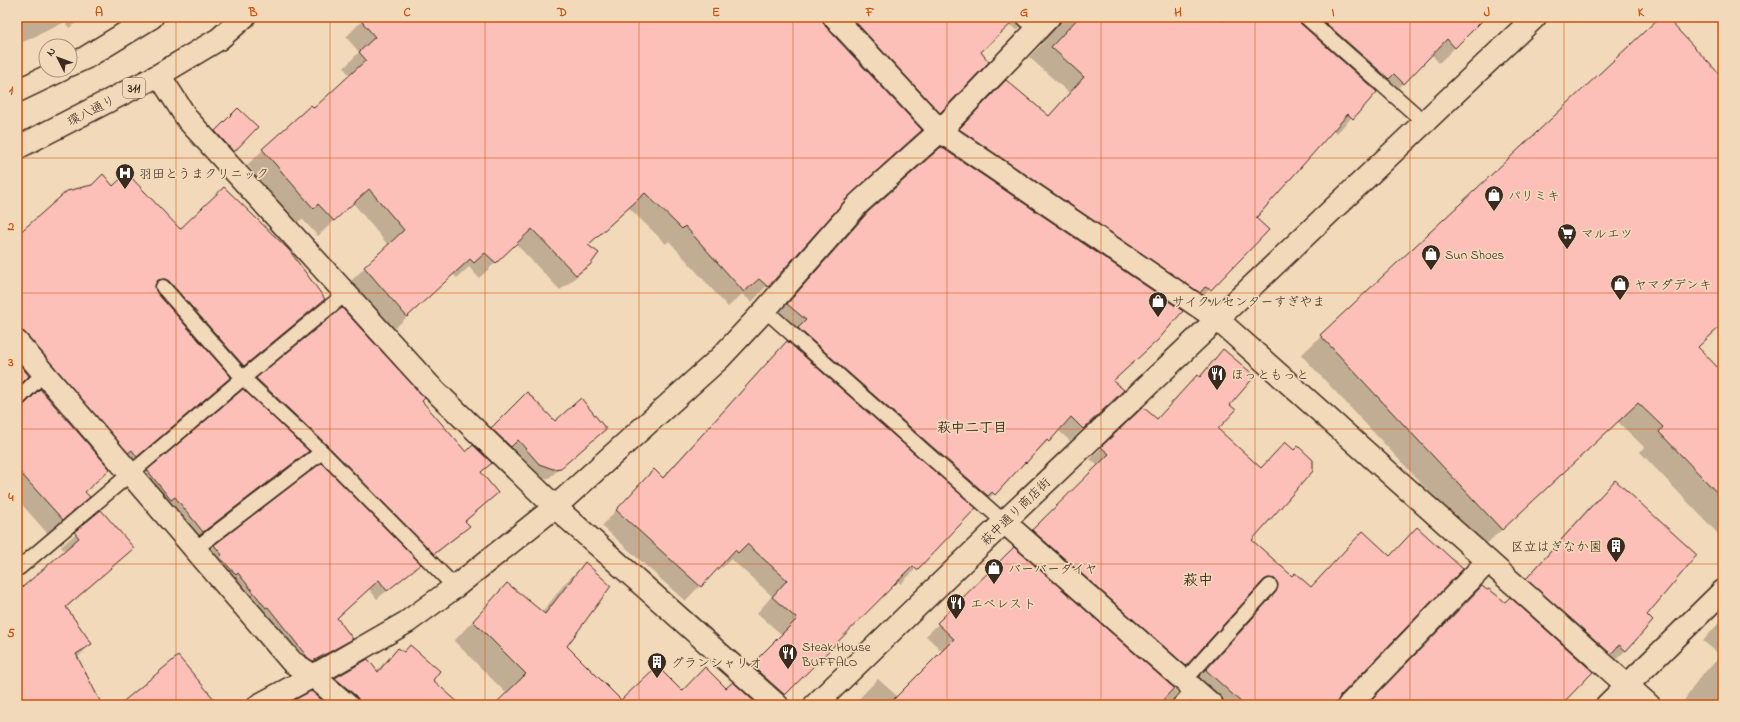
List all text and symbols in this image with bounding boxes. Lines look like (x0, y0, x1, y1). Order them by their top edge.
text: A (95, 3, 103, 22)
text: B (248, 3, 258, 22)
text: C (403, 3, 411, 22)
text: D (556, 3, 567, 22)
text: E (712, 3, 720, 22)
text: F (865, 3, 875, 22)
text: G (1020, 3, 1028, 22)
text: H (1174, 3, 1182, 22)
text: I (1331, 3, 1335, 22)
text: J (1484, 3, 1490, 22)
text: K (1638, 3, 1645, 22)
north arrow (38, 38, 78, 78)
text: N (43, 44, 60, 60)
road number: 311 (123, 78, 145, 98)
text: 1 (9, 81, 14, 100)
street label: 環八通り (64, 91, 119, 132)
hospital icon: 羽田とうまクリニック (114, 162, 136, 190)
place label: 羽田とうまクリニック (139, 165, 269, 184)
shop icon: パリミキ (1483, 184, 1505, 212)
place label: パリミキ (1508, 187, 1560, 206)
text: 2 (7, 217, 15, 236)
supermarket icon: マルエツ (1556, 222, 1578, 250)
place label: マルエツ (1581, 225, 1633, 244)
shop icon: Sun Shoes (1420, 243, 1442, 271)
place label: Sun Shoes (1445, 246, 1505, 265)
shop icon: ヤマダデンキ (1609, 273, 1631, 301)
place label: ヤマダデンキ (1634, 276, 1712, 295)
shop icon: サイクルセンターすぎやま (1147, 290, 1169, 318)
place label: サイクルセンターすぎやま (1172, 293, 1325, 312)
text: 3 (7, 353, 14, 372)
restaurant icon: ほっともっと (1206, 363, 1228, 391)
place label: ほっともっと (1231, 366, 1309, 385)
district label: 萩中二丁目 (937, 418, 1007, 439)
street label: 萩中通り商店街 (977, 474, 1055, 551)
text: 4 (7, 488, 14, 507)
building icon: 区立はぎなか園 (1605, 535, 1627, 563)
place label: 区立はぎなか園 (1511, 538, 1602, 557)
shop icon: バーバーダイヤ (983, 557, 1005, 585)
place label: バーバーダイヤ (1008, 560, 1097, 579)
district label: 萩中 (1183, 570, 1213, 592)
restaurant icon: エベレスト (945, 592, 967, 620)
place label: エベレスト (970, 595, 1036, 614)
text: 5 (7, 624, 15, 643)
place label: Steak House BUFFALO (801, 638, 871, 672)
restaurant icon: Steak House BUFFALO (777, 642, 799, 670)
building icon: グランシャリオ (646, 651, 668, 679)
place label: グランシャリオ (671, 654, 762, 673)

